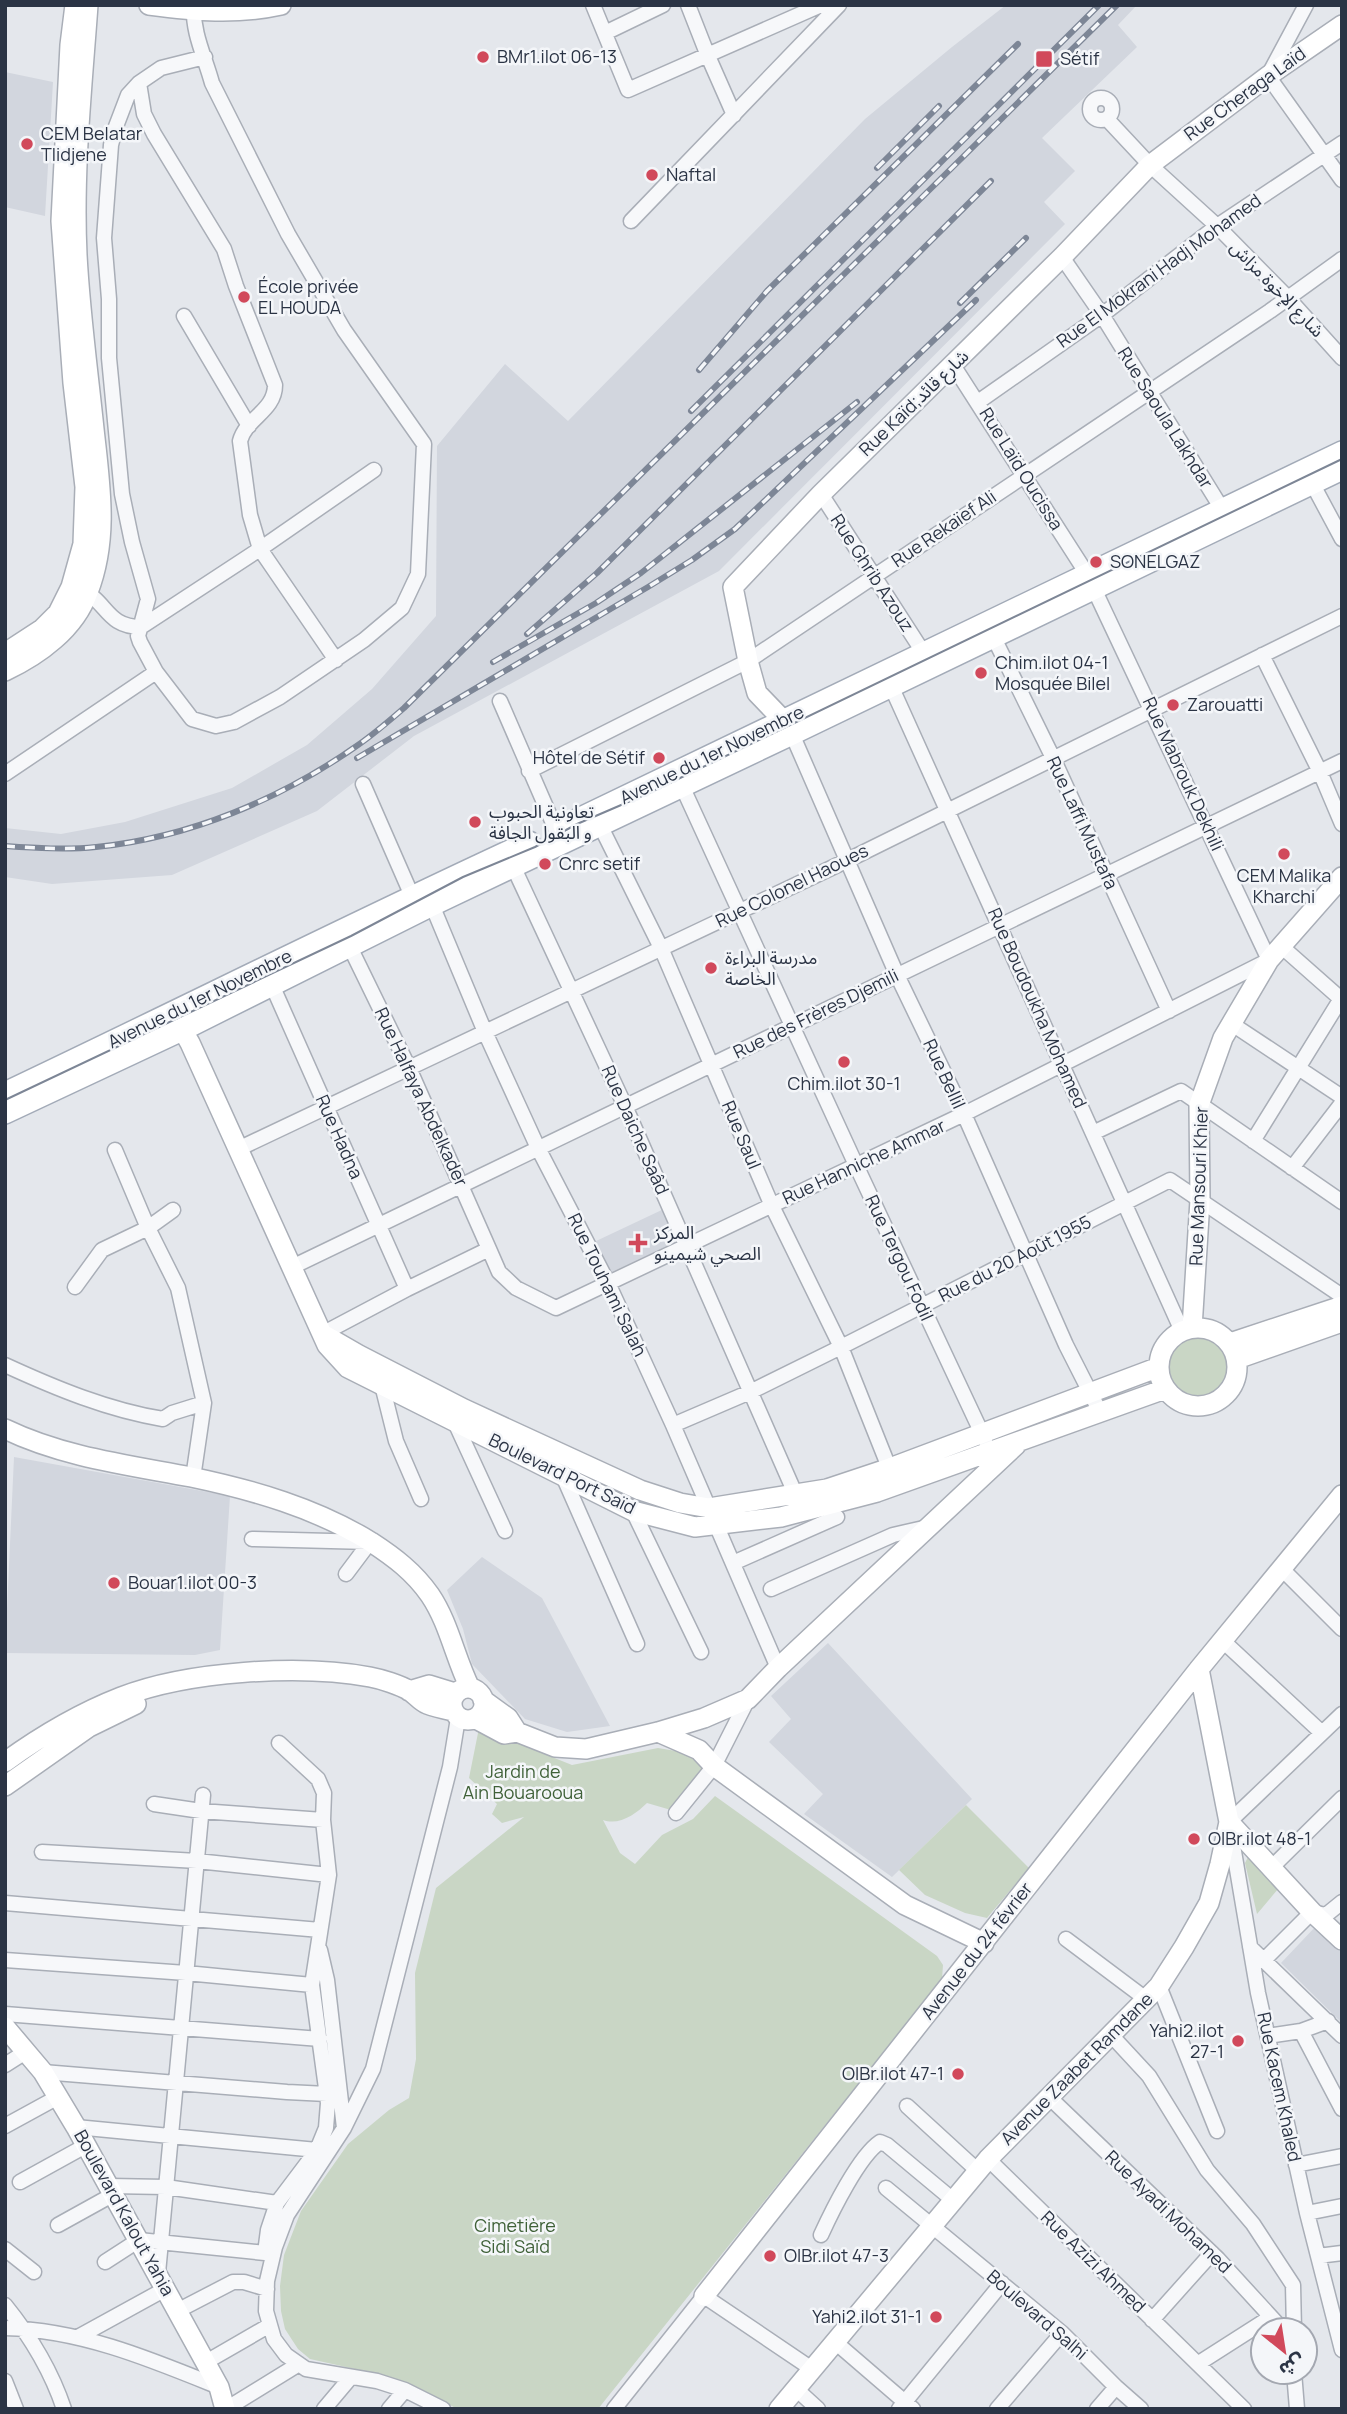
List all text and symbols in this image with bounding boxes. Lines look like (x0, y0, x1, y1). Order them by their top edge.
street label: Rue Cheraga Laïd (1179, 41, 1310, 145)
place label: BMr1.ilot 06-13 (497, 44, 617, 68)
place label: Sétif (1060, 46, 1100, 70)
marker: BMr1.ilot 06-13 (475, 49, 491, 65)
marker: Sétif (1034, 49, 1054, 69)
place label: CEM Belatar Tlidjene (41, 121, 143, 166)
marker: CEM Belatar Tlidjene (19, 136, 35, 152)
place label: Naftal (666, 162, 716, 186)
marker: Naftal (644, 167, 660, 183)
street label: Rue El Mokrani Hadj Mohamed (1051, 188, 1266, 353)
street label: شارع الإخوة مزاش (1223, 235, 1330, 344)
place label: École privée EL HOUDA (258, 274, 358, 319)
marker: École privée EL HOUDA (236, 289, 252, 305)
street label: Rue Saoula Lakhdar (1113, 342, 1219, 493)
street label: Rue Kaïd;شارع قائد (853, 344, 975, 463)
street label: Rue Laïd Oucissa (974, 403, 1069, 534)
street label: Rue Rekaïef Ali (886, 484, 1001, 572)
street label: Rue Ghrib Azouz (826, 509, 920, 636)
place label: SONELGAZ (1110, 549, 1200, 573)
marker: SONELGAZ (1088, 554, 1104, 570)
place label: Chim.ilot 04-1 Mosquée Bilel (995, 650, 1110, 695)
marker: Chim.ilot 04-1 Mosquée Bilel (973, 665, 989, 681)
place label: Zarouatti (1187, 692, 1263, 716)
street label: Rue Mabrouk Dekhili (1138, 693, 1230, 854)
marker: Zarouatti (1165, 697, 1181, 713)
street label: Avenue du 1er Novembre (615, 699, 808, 809)
place label: Hôtel de Sétif (533, 745, 646, 769)
marker: Hôtel de Sétif (651, 750, 667, 766)
street label: Rue Laffi Mustafa (1042, 752, 1124, 893)
place label: تعاونية الحبوب و البقول الجافة (489, 799, 594, 844)
marker: تعاونية الحبوب و البقول الجافة (467, 814, 483, 830)
street label: Rue Colonel Haoues (711, 838, 872, 933)
marker: CEM Malika Kharchi (1276, 846, 1292, 862)
place label: Cnrc setif (559, 851, 641, 875)
marker: Cnrc setif (537, 856, 553, 872)
place label: CEM Malika Kharchi (1237, 863, 1331, 908)
street label: Rue Boudoukha Mohamed (983, 904, 1093, 1111)
street label: Avenue du 1er Novembre (103, 943, 296, 1053)
place label: مدرسة البراءة الخاصة (725, 945, 817, 990)
marker: مدرسة البراءة الخاصة (703, 960, 719, 976)
street label: Rue des Frères Djemili (729, 963, 902, 1064)
street label: Rue Halfaya Abdelkader (370, 1003, 474, 1190)
street label: Rue Bellil (918, 1035, 972, 1112)
marker: Chim.ilot 30-1 (836, 1054, 852, 1070)
street label: Rue Daiche Saâd (597, 1061, 675, 1198)
place label: Chim.ilot 30-1 (788, 1071, 900, 1095)
street label: Rue Hadna (311, 1091, 369, 1183)
street label: Rue Saul (717, 1097, 767, 1173)
street label: Rue Mansouri Khier (1183, 1105, 1213, 1266)
street label: Rue Hanniche Ammar (778, 1113, 949, 1209)
street label: Rue Tergou Fodil (860, 1191, 940, 1324)
street label: Rue Touhami Salah (563, 1209, 653, 1360)
street label: Rue du 20 Août 1955 (934, 1209, 1095, 1307)
place label: المركز الصحي شيمينو (653, 1220, 761, 1267)
marker: المركز الصحي شيمينو (628, 1233, 648, 1253)
street label: Boulevard Port Saïd (485, 1427, 640, 1519)
place label: Bouar1.ilot 00-3 (128, 1570, 257, 1594)
marker: Bouar1.ilot 00-3 (106, 1575, 122, 1591)
park label: Jardin de Ain Bouarooua (463, 1759, 583, 1804)
place label: OlBr.ilot 48-1 (1208, 1826, 1311, 1850)
marker: OlBr.ilot 48-1 (1186, 1831, 1202, 1847)
street label: Avenue du 24 février (915, 1877, 1038, 2024)
street label: Avenue Zaabet Ramdane (995, 1987, 1158, 2150)
street label: Rue Kacem Khaled (1252, 2010, 1308, 2164)
place label: Yahi2.ilot 27-1 (1149, 2018, 1224, 2063)
marker: Yahi2.ilot 27-1 (1230, 2033, 1246, 2049)
place label: OlBr.ilot 47-1 (842, 2061, 944, 2085)
marker: OlBr.ilot 47-1 (950, 2066, 966, 2082)
street label: Boulevard Kalout Yahia (69, 2125, 181, 2300)
street label: Rue Ayadi Mohamed (1100, 2145, 1237, 2278)
street label: Rue Azizi Ahmed (1036, 2205, 1151, 2318)
park label: Cimetière Sidi Saïd (474, 2213, 556, 2258)
place label: OlBr.ilot 47-3 (784, 2243, 889, 2267)
marker: OlBr.ilot 47-3 (762, 2248, 778, 2264)
street label: Boulevard Salhi (982, 2264, 1093, 2365)
place label: Yahi2.ilot 31-1 (812, 2304, 922, 2328)
marker: Yahi2.ilot 31-1 (928, 2309, 944, 2325)
north arrow (1249, 2316, 1319, 2386)
text: ش (1275, 2348, 1310, 2383)

